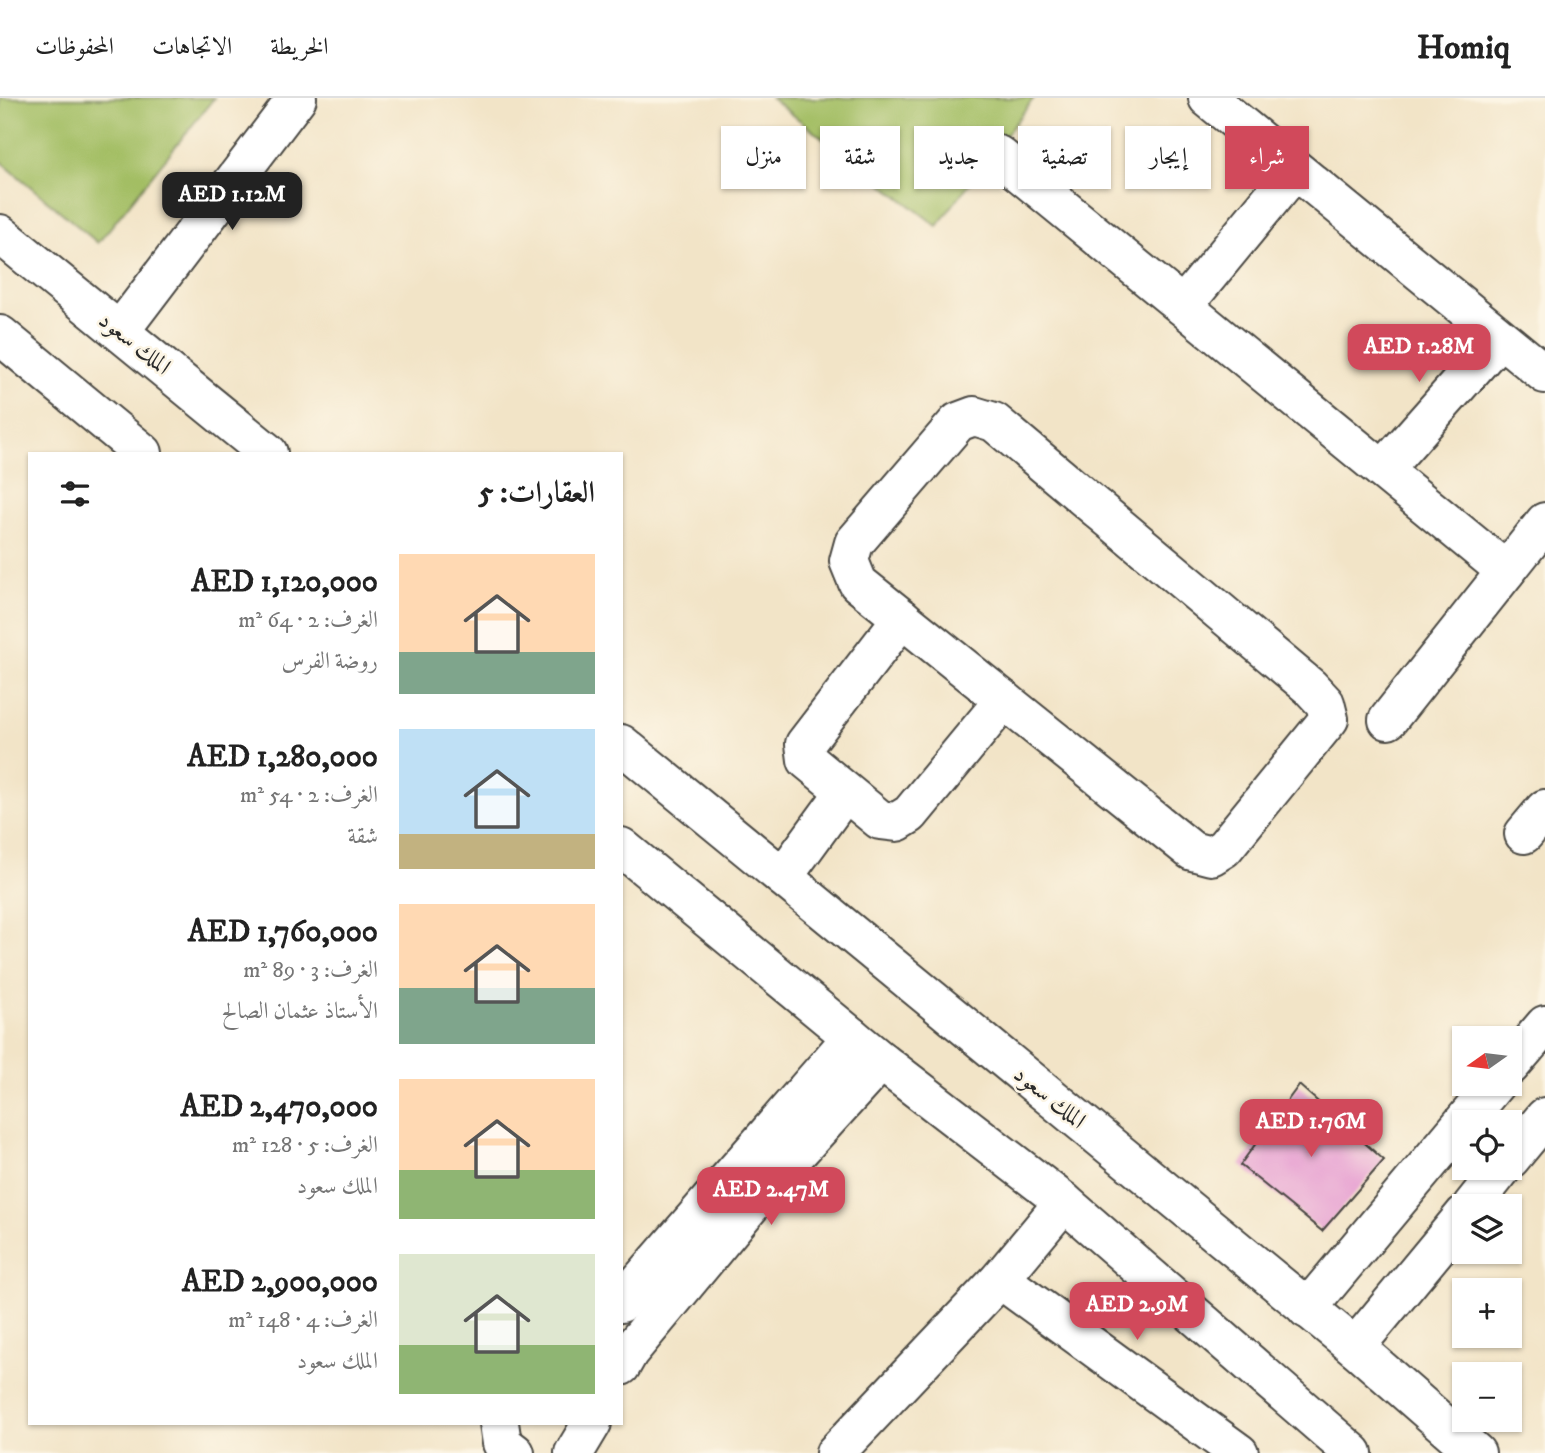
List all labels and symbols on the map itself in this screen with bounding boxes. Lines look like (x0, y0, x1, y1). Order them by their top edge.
pin: AED 1.12M (152, 172, 312, 232)
street label: الملك سعود (92, 305, 177, 382)
pin: AED 1.28M (1339, 324, 1499, 384)
north arrow (1452, 1026, 1522, 1096)
street label: الملك سعود (1007, 1059, 1092, 1136)
pin: AED 1.76M (1231, 1100, 1391, 1159)
pin: AED 2.47M (691, 1168, 851, 1227)
pin: AED 2.9M (1065, 1282, 1209, 1342)

